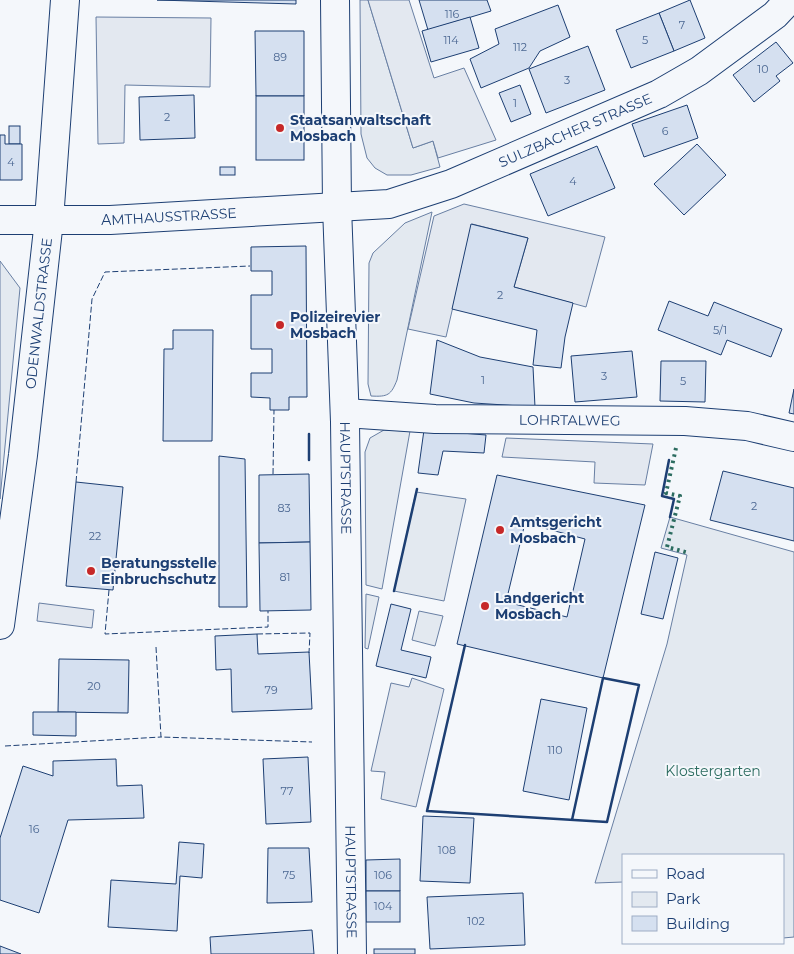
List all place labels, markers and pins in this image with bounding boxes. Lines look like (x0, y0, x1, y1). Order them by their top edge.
place label: Staatsanwaltschaft Mosbach (290, 111, 431, 145)
marker: Staatsanwaltschaft Mosbach (274, 122, 286, 134)
place label: Polizeirevier Mosbach (290, 308, 380, 342)
marker: Polizeirevier Mosbach (274, 319, 286, 331)
place label: Amtsgericht Mosbach (509, 513, 602, 547)
marker: Amtsgericht Mosbach (494, 524, 506, 536)
place label: Beratungsstelle Einbruchschutz (101, 554, 217, 588)
marker: Beratungsstelle Einbruchschutz (85, 565, 97, 577)
place label: Landgericht Mosbach (495, 589, 584, 623)
marker: Landgericht Mosbach (479, 600, 491, 612)

